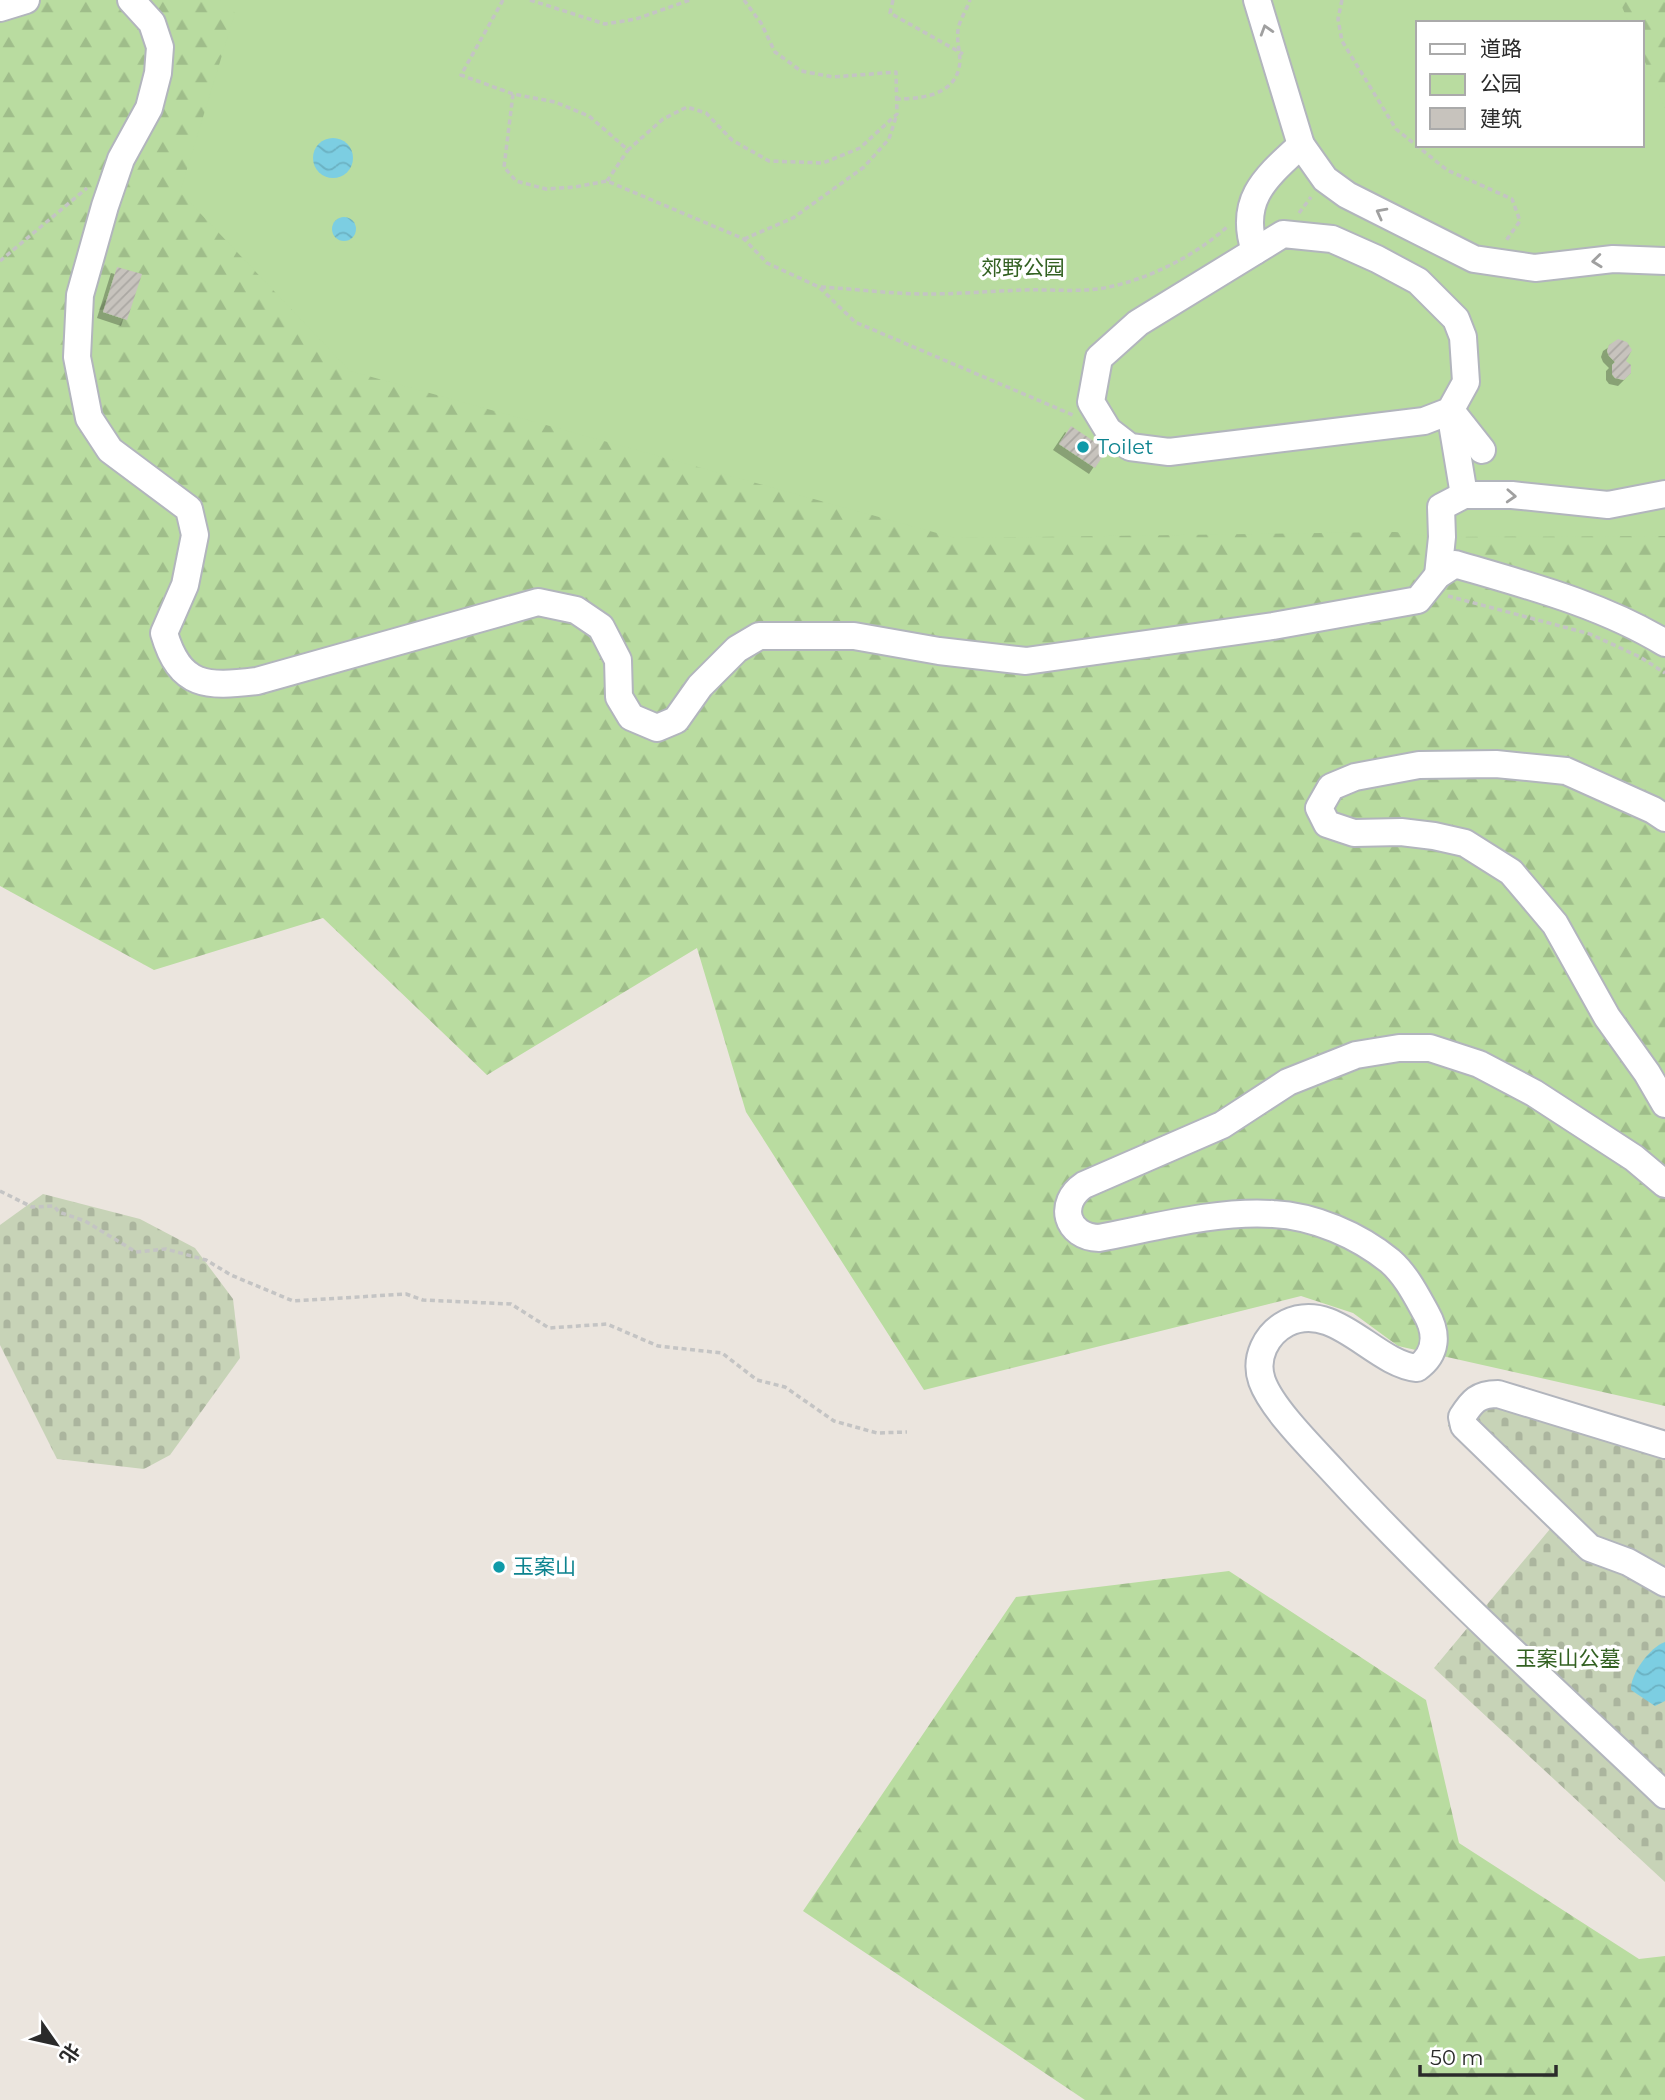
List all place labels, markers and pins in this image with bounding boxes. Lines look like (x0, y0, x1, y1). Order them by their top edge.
place label: Toilet (1097, 434, 1154, 459)
marker: Toilet (1075, 439, 1091, 455)
place label: 玉案山 (513, 1554, 576, 1579)
marker: 玉案山 (491, 1559, 507, 1575)

